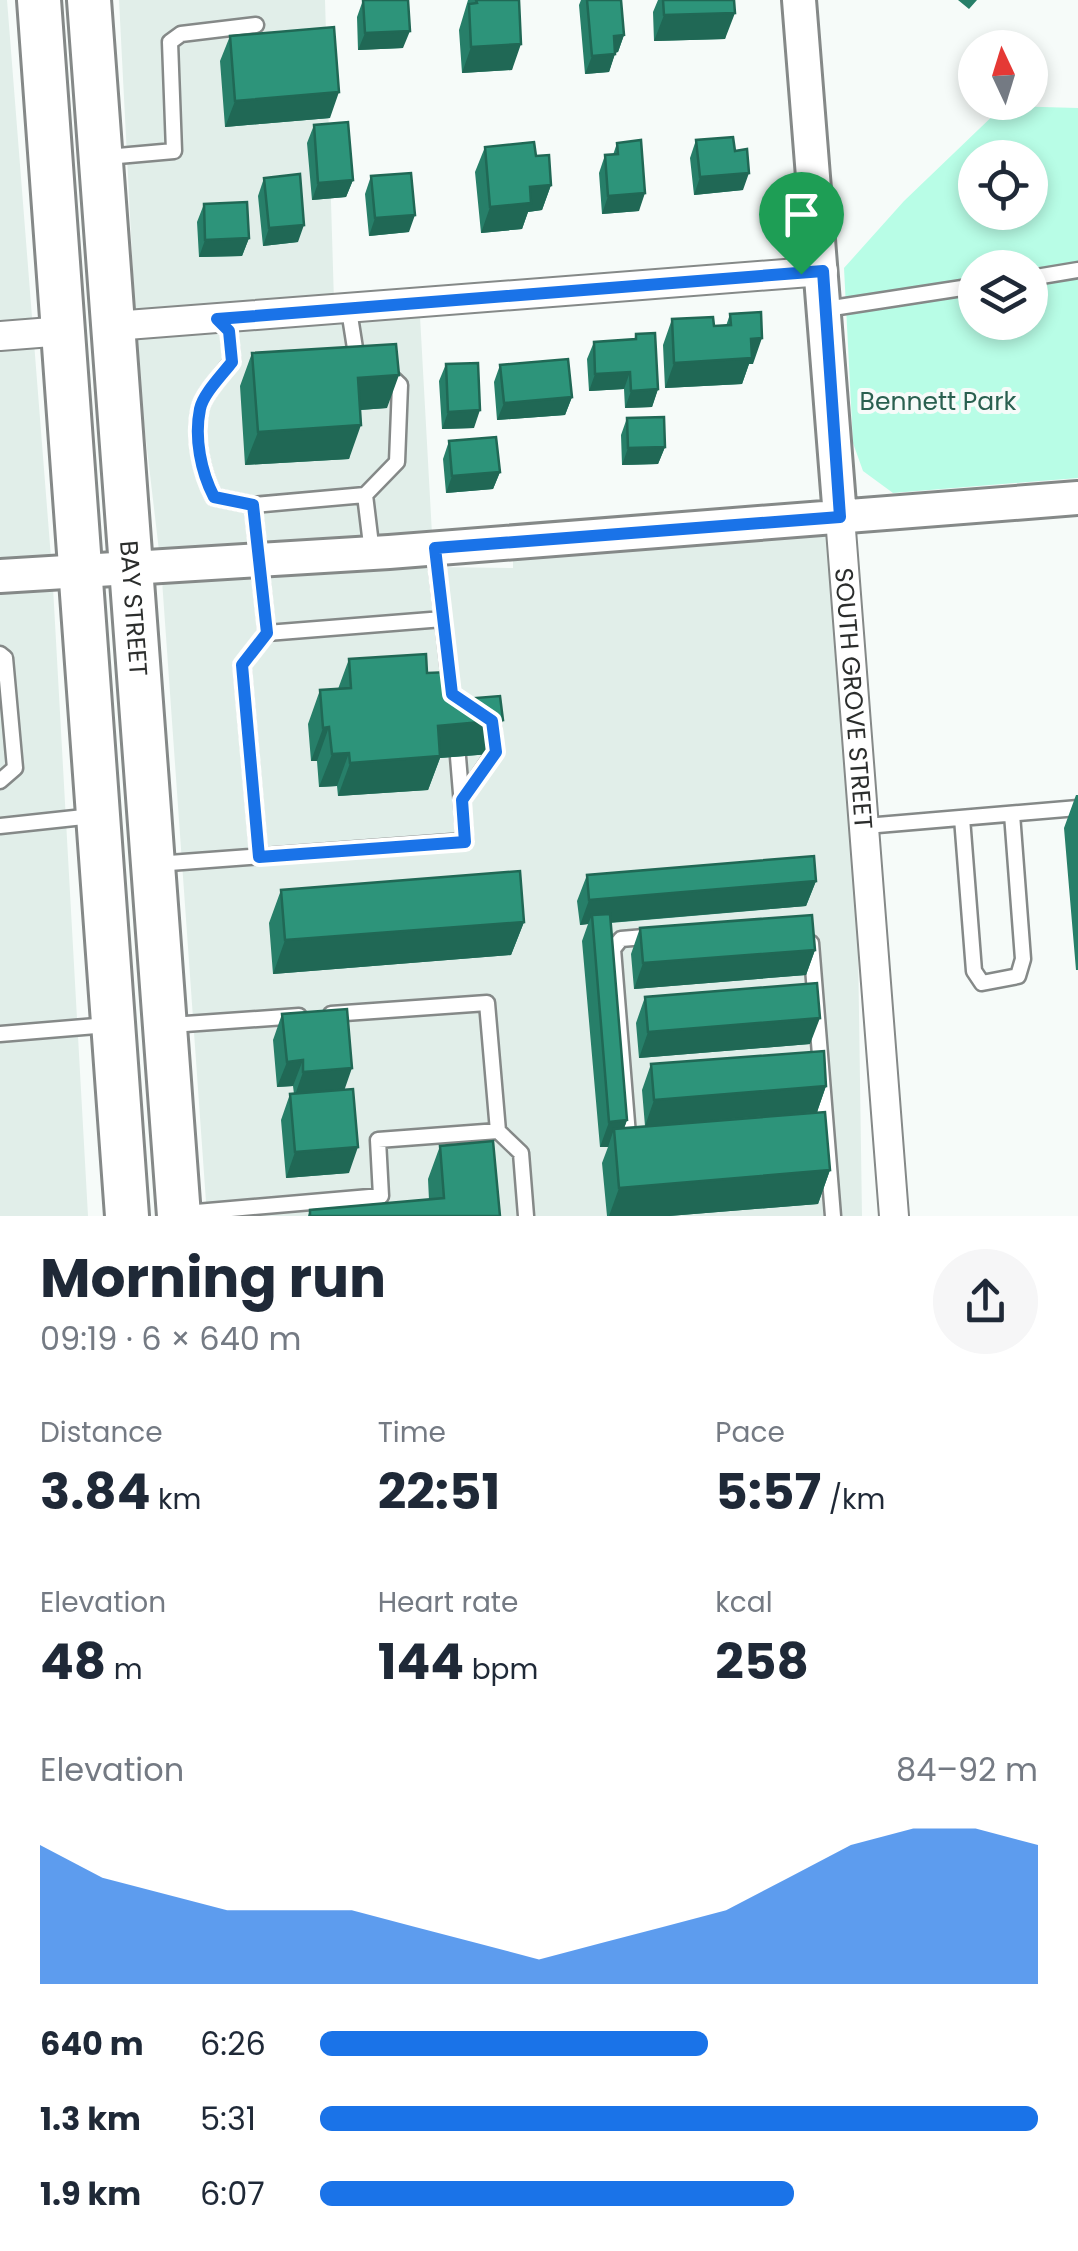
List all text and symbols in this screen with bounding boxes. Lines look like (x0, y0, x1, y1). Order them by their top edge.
north arrow (958, 30, 1048, 120)
map controls (958, 30, 1048, 340)
button: locate (958, 140, 1048, 230)
pin (759, 172, 844, 275)
icon: arrive (774, 187, 829, 242)
button: layers (958, 250, 1048, 340)
park label: Bennett Park (860, 384, 1017, 419)
street label: BAY STREET (112, 539, 156, 677)
street label: SOUTH GROVE STREET (826, 566, 882, 830)
text: Morning run (40, 1239, 386, 1316)
button: share (933, 1249, 1038, 1354)
text: 09:19 · 6 × 640 m (40, 1316, 301, 1361)
text: Distance (40, 1413, 163, 1452)
text: Time (378, 1413, 446, 1452)
text: Pace (715, 1413, 785, 1452)
text: 3.84 (40, 1456, 151, 1527)
text: 22:51 (378, 1456, 500, 1527)
text: 5:57 (715, 1456, 821, 1527)
text: km (151, 1480, 201, 1519)
text: /km (821, 1480, 885, 1519)
text: Elevation (40, 1583, 166, 1622)
text: Heart rate (378, 1583, 518, 1622)
text: kcal (715, 1583, 773, 1622)
text: 48 (40, 1626, 106, 1697)
text: 144 (378, 1626, 464, 1697)
text: 258 (715, 1626, 809, 1697)
text: m (106, 1650, 143, 1689)
text: bpm (464, 1650, 538, 1689)
text: Elevation (40, 1747, 184, 1792)
text: 84–92 m (896, 1747, 1038, 1792)
text: 640 m (40, 2021, 144, 2066)
text: 6:26 (200, 2021, 266, 2066)
text: 1.3 km (40, 2096, 141, 2141)
text: 5:31 (200, 2096, 256, 2141)
text: 1.9 km (40, 2171, 141, 2216)
text: 6:07 (200, 2171, 265, 2216)

